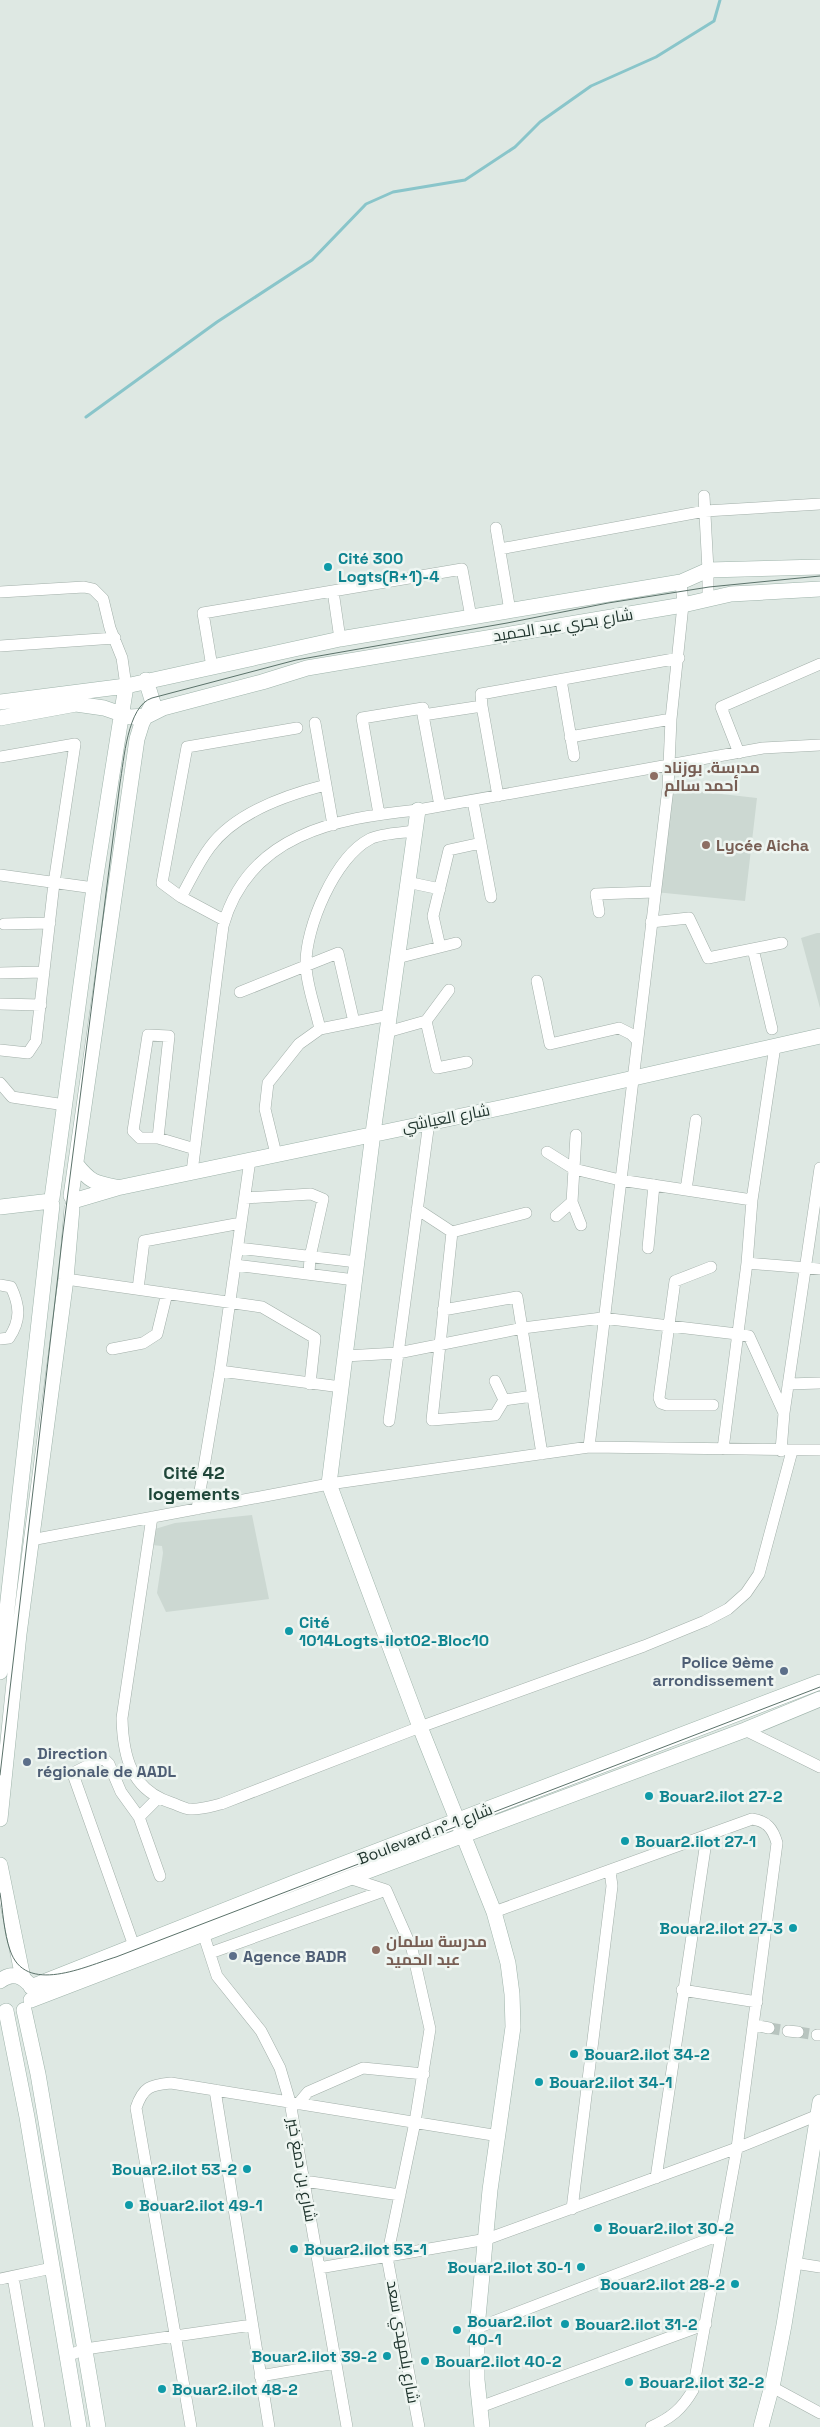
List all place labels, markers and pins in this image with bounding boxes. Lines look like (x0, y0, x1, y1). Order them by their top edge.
place label: Cité 300 Logts(R+1)-4 (338, 548, 439, 587)
marker: Cité 300 Logts(R+1)-4 (322, 561, 334, 573)
place label: مدرسة. بوزناد أحمد سالم (664, 757, 760, 797)
marker: مدرسة. بوزناد أحمد سالم (648, 770, 660, 782)
place label: Lycée Aicha (716, 835, 809, 856)
marker: Lycée Aicha (700, 839, 712, 851)
place label: Cité 1014Logts-ilot02-Bloc10 (299, 1612, 489, 1651)
marker: Cité 1014Logts-ilot02-Bloc10 (283, 1625, 295, 1637)
place label: Police 9ème arrondissement (652, 1652, 774, 1691)
marker: Police 9ème arrondissement (778, 1665, 790, 1677)
place label: Direction régionale de AADL (37, 1743, 176, 1782)
marker: Direction régionale de AADL (21, 1756, 33, 1768)
place label: Bouar2.ilot 27-2 (659, 1786, 783, 1807)
marker: Bouar2.ilot 27-2 (643, 1790, 655, 1802)
place label: Bouar2.ilot 27-1 (635, 1831, 756, 1852)
marker: Bouar2.ilot 27-1 (619, 1835, 631, 1847)
place label: Bouar2.ilot 27-3 (659, 1918, 783, 1939)
marker: Bouar2.ilot 27-3 (787, 1922, 799, 1934)
place label: مدرسة سلمان عبد الحميد (386, 1931, 487, 1970)
marker: مدرسة سلمان عبد الحميد (370, 1944, 382, 1956)
place label: Agence BADR (243, 1946, 347, 1967)
marker: Agence BADR (227, 1950, 239, 1962)
place label: Bouar2.ilot 34-2 (584, 2044, 710, 2065)
marker: Bouar2.ilot 34-2 (568, 2048, 580, 2060)
place label: Bouar2.ilot 34-1 (549, 2072, 673, 2093)
marker: Bouar2.ilot 34-1 (533, 2076, 545, 2088)
place label: Bouar2.ilot 53-2 (112, 2159, 237, 2180)
marker: Bouar2.ilot 53-2 (241, 2163, 253, 2175)
place label: Bouar2.ilot 49-1 (139, 2195, 263, 2216)
marker: Bouar2.ilot 49-1 (123, 2199, 135, 2211)
place label: Bouar2.ilot 30-2 (608, 2218, 734, 2239)
marker: Bouar2.ilot 30-2 (592, 2222, 604, 2234)
place label: Bouar2.ilot 53-1 (304, 2239, 427, 2260)
marker: Bouar2.ilot 53-1 (288, 2243, 300, 2255)
place label: Bouar2.ilot 30-1 (447, 2257, 571, 2278)
marker: Bouar2.ilot 30-1 (575, 2261, 587, 2273)
place label: Bouar2.ilot 28-2 (600, 2274, 725, 2295)
marker: Bouar2.ilot 28-2 (729, 2278, 741, 2290)
place label: Bouar2.ilot 40-1 (467, 2311, 552, 2350)
place label: Bouar2.ilot 31-2 (575, 2314, 698, 2335)
marker: Bouar2.ilot 31-2 (559, 2318, 571, 2330)
marker: Bouar2.ilot 40-1 (451, 2324, 463, 2336)
place label: Bouar2.ilot 39-2 (251, 2346, 377, 2367)
marker: Bouar2.ilot 39-2 (381, 2350, 393, 2362)
place label: Bouar2.ilot 40-2 (435, 2351, 562, 2372)
marker: Bouar2.ilot 40-2 (419, 2355, 431, 2367)
place label: Bouar2.ilot 32-2 (639, 2372, 764, 2393)
marker: Bouar2.ilot 32-2 (623, 2376, 635, 2388)
place label: Bouar2.ilot 48-2 (172, 2379, 298, 2400)
marker: Bouar2.ilot 48-2 (156, 2383, 168, 2395)

